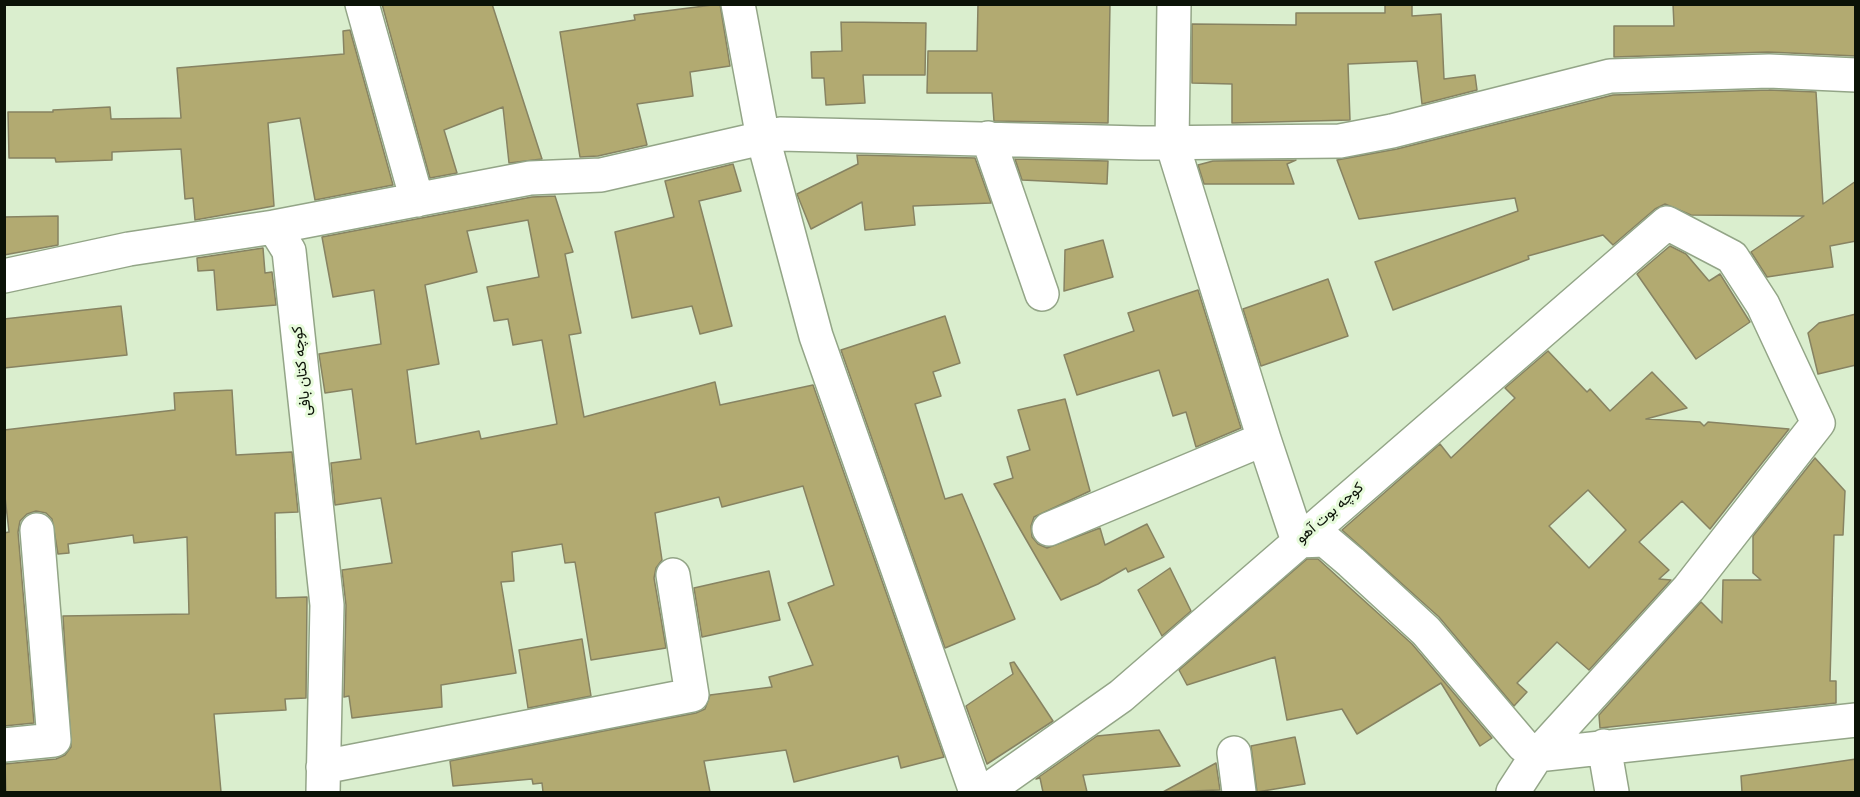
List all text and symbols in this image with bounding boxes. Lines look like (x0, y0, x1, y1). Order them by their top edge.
street label: کوچه کتان بافی (288, 325, 316, 417)
street label: کوچه بوت آهو (1292, 479, 1368, 547)

